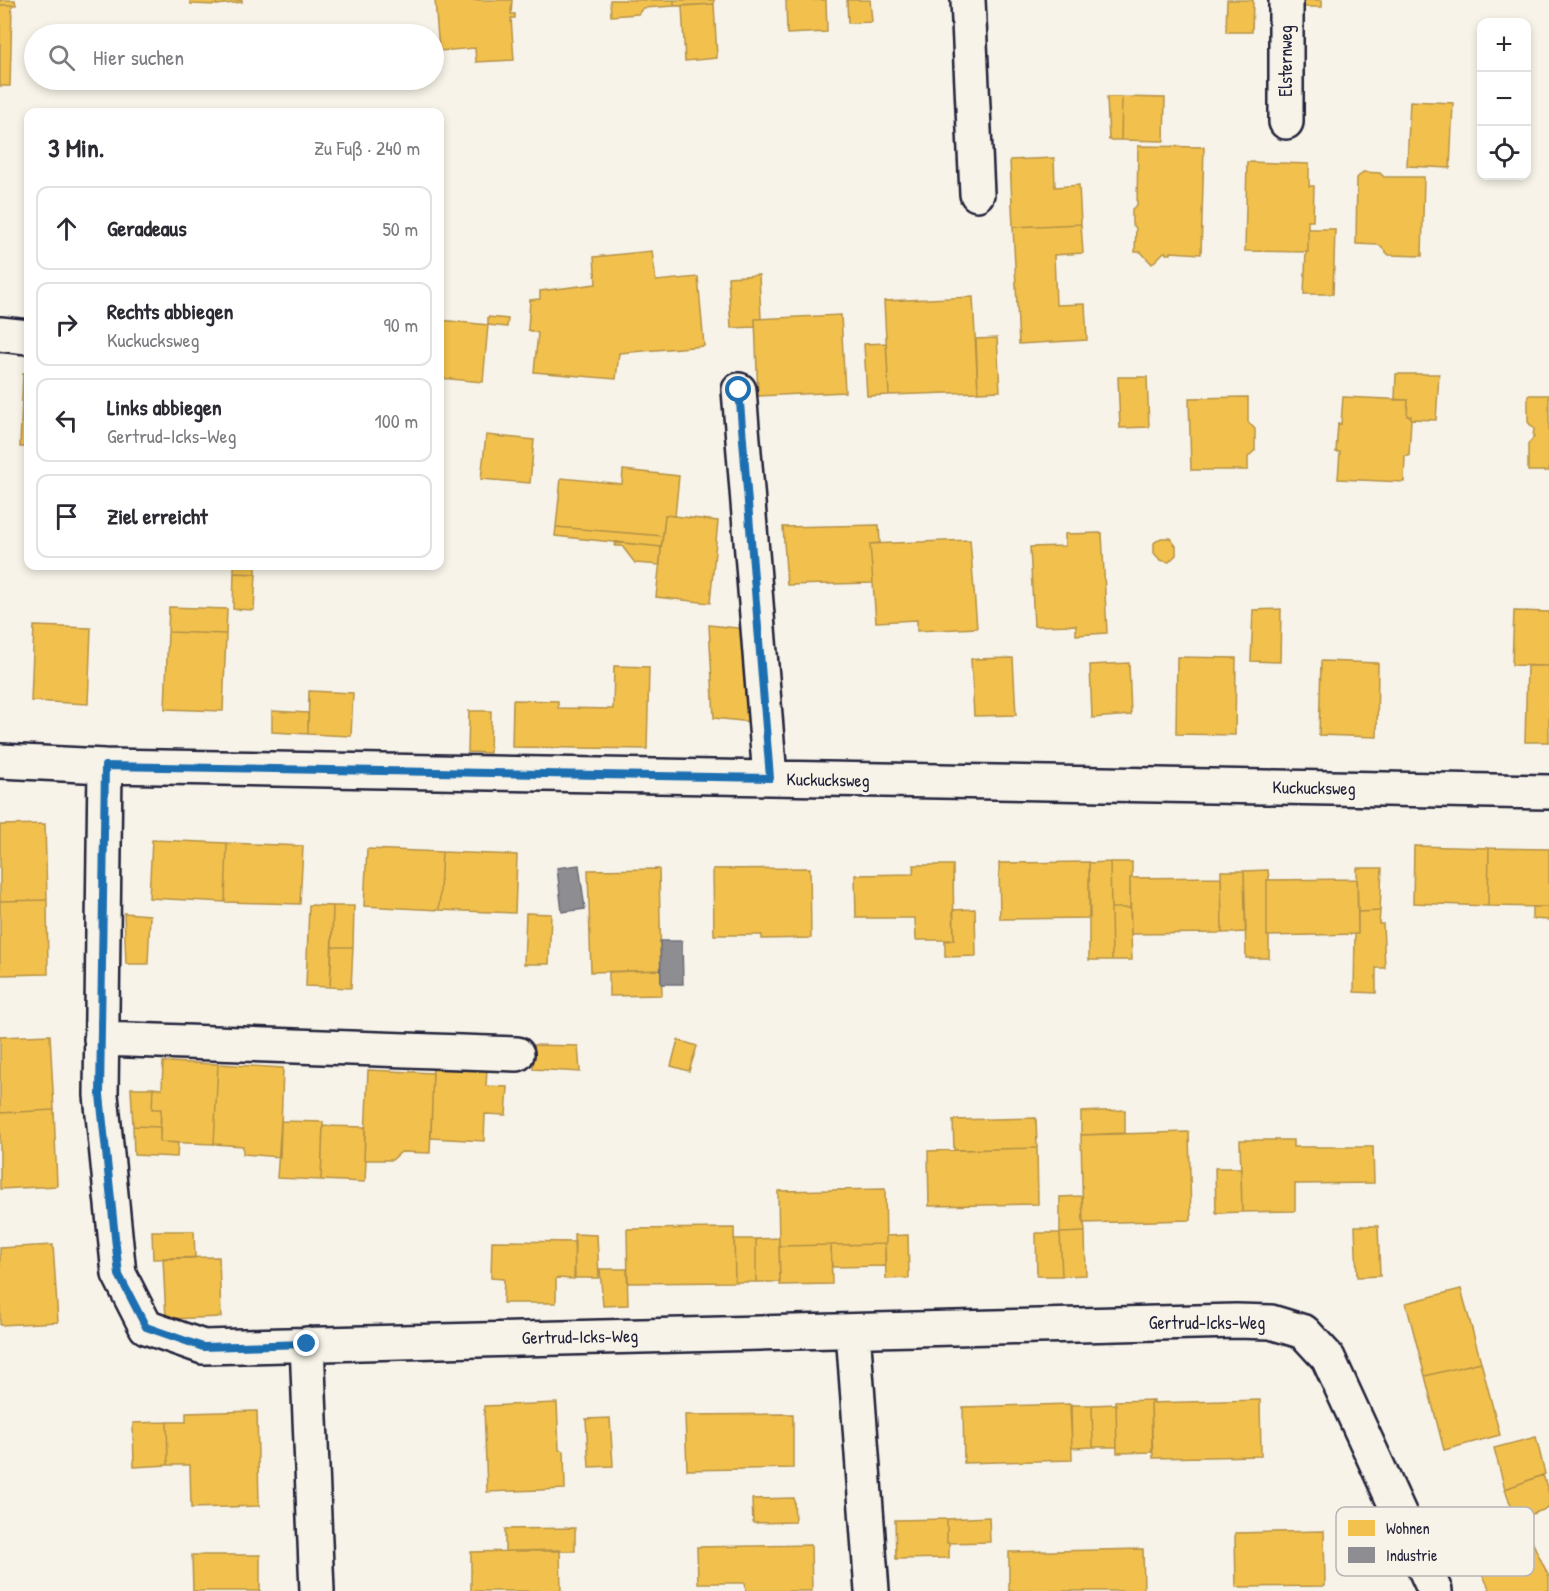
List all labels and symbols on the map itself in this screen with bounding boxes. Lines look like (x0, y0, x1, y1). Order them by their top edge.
street label: Elsternweg (1273, 25, 1298, 97)
route start (725, 376, 751, 402)
street label: Kuckucksweg (786, 766, 870, 793)
street label: Kuckucksweg (1272, 774, 1356, 801)
street label: Gertrud-Icks-Weg (1149, 1310, 1265, 1335)
street label: Gertrud-Icks-Weg (522, 1323, 638, 1350)
route end (293, 1330, 319, 1356)
legend (1336, 1507, 1534, 1576)
text: Wohnen (1386, 1517, 1430, 1539)
text: Industrie (1386, 1544, 1438, 1566)

